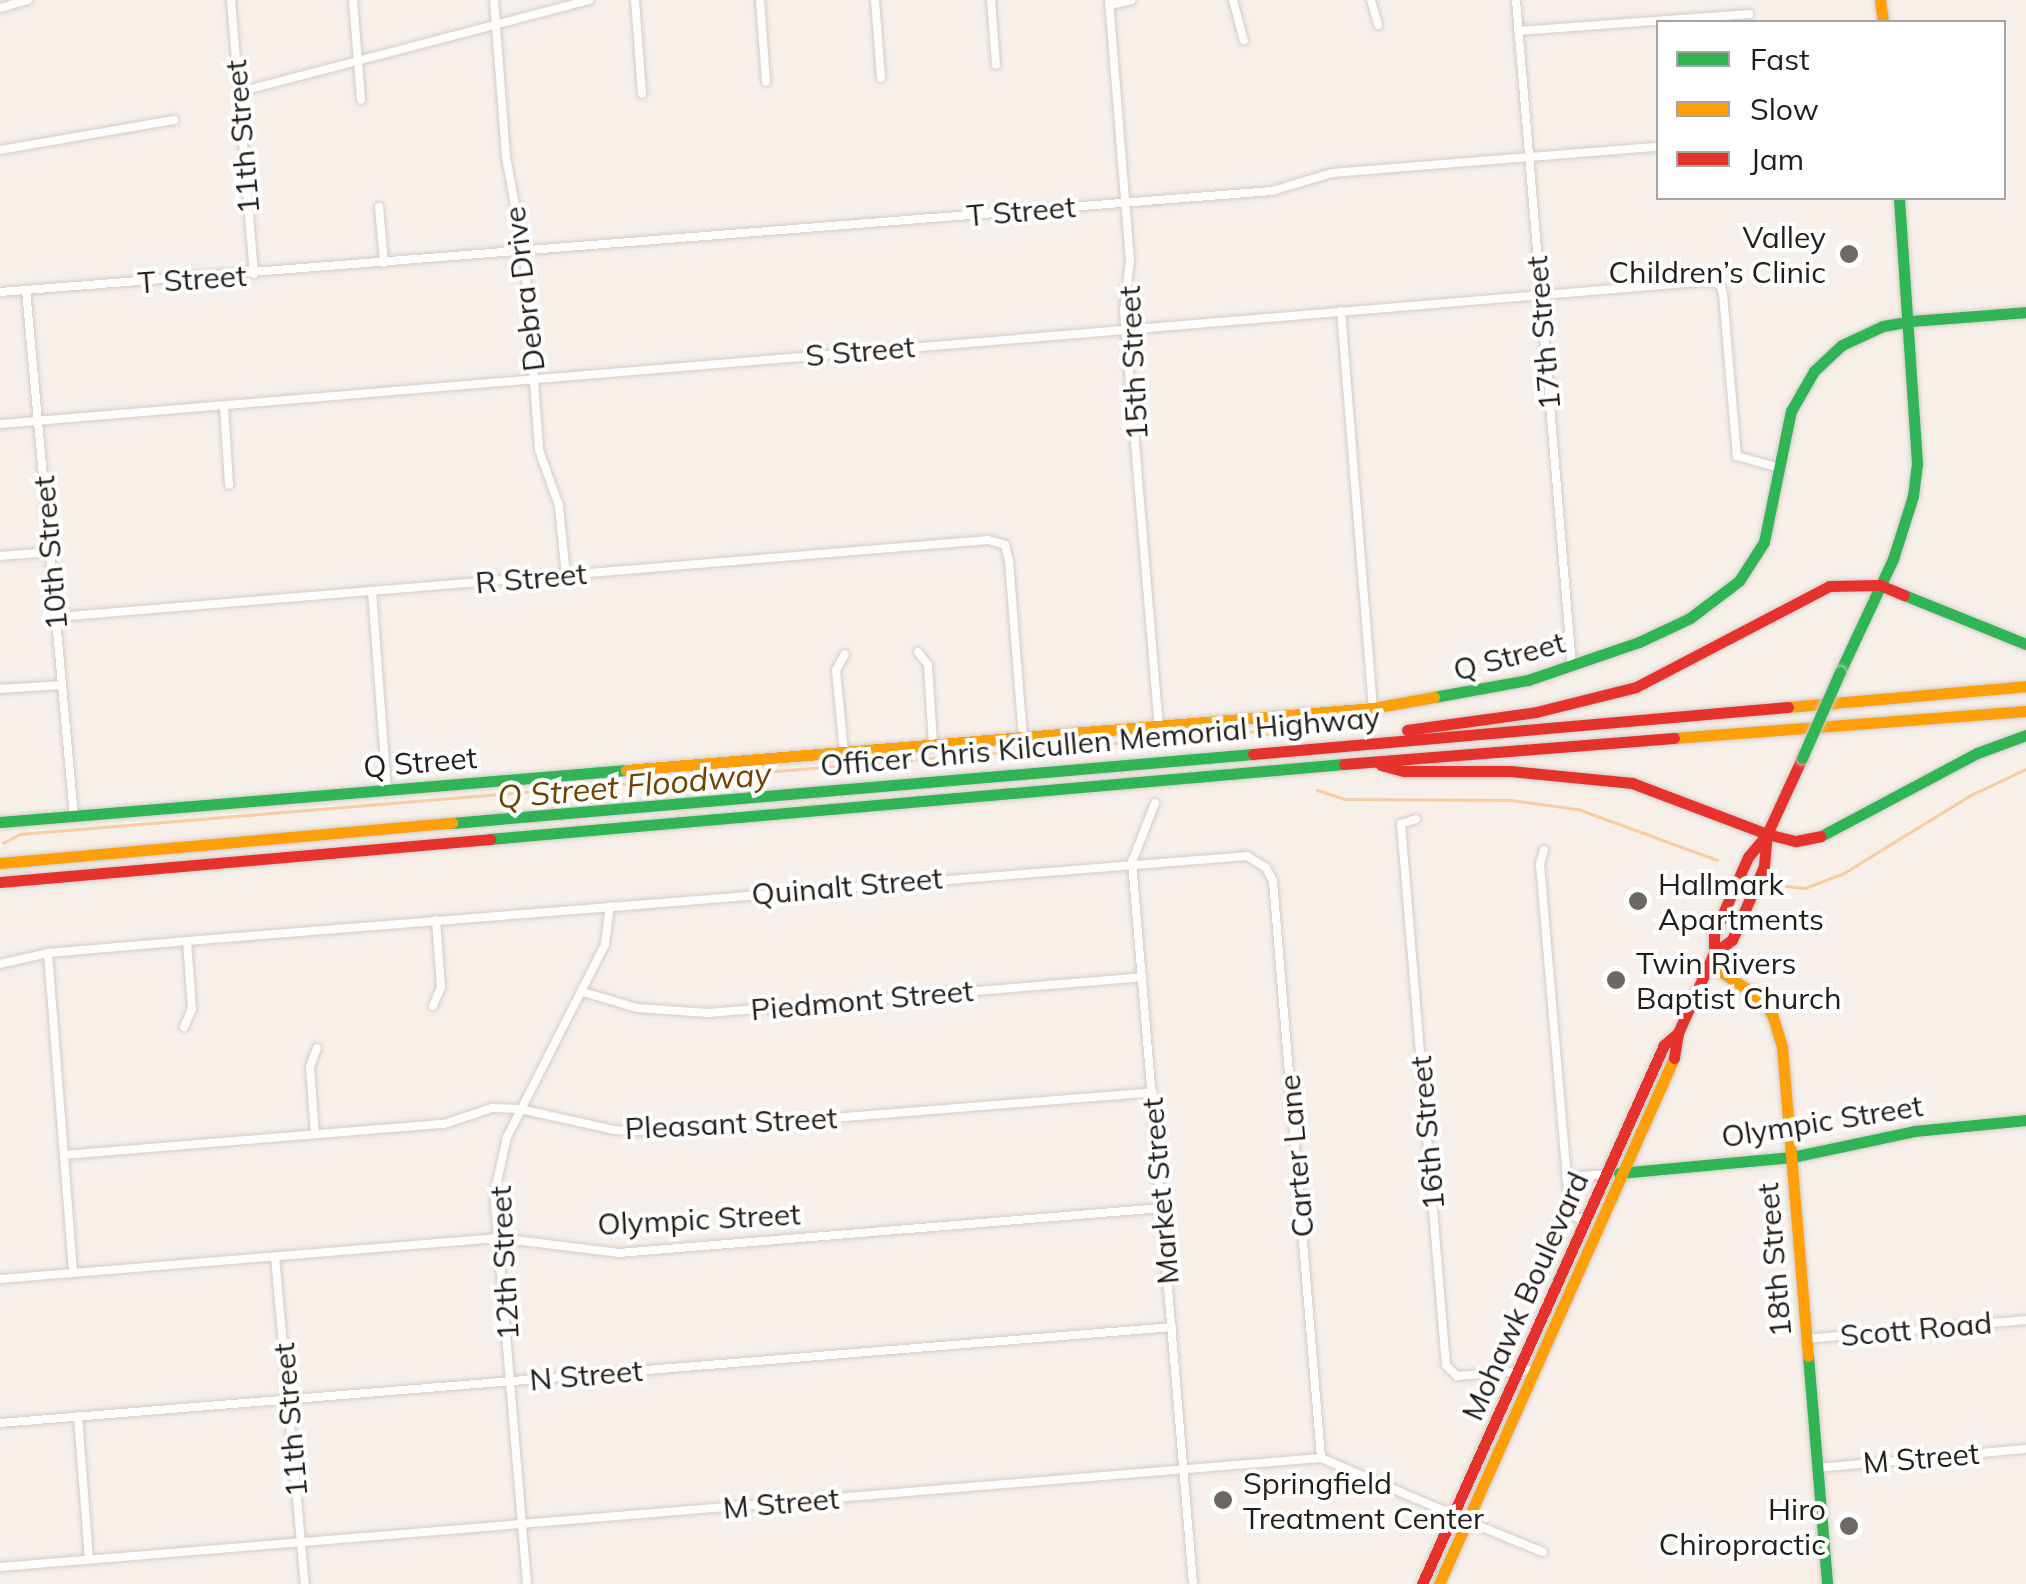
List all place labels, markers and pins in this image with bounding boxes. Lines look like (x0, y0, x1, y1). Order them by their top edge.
place label: Valley Children’s Clinic (1609, 219, 1826, 290)
marker: Valley Children’s Clinic (1836, 241, 1862, 267)
place label: Hallmark Apartments (1658, 866, 1824, 936)
marker: Hallmark Apartments (1627, 890, 1649, 912)
place label: Twin Rivers Baptist Church (1636, 945, 1841, 1016)
marker: Twin Rivers Baptist Church (1605, 969, 1627, 991)
place label: Springfield Treatment Center (1243, 1465, 1484, 1536)
marker: Springfield Treatment Center (1212, 1489, 1234, 1511)
place label: Hiro Chiropractic (1659, 1491, 1826, 1562)
marker: Hiro Chiropractic (1836, 1513, 1862, 1539)

